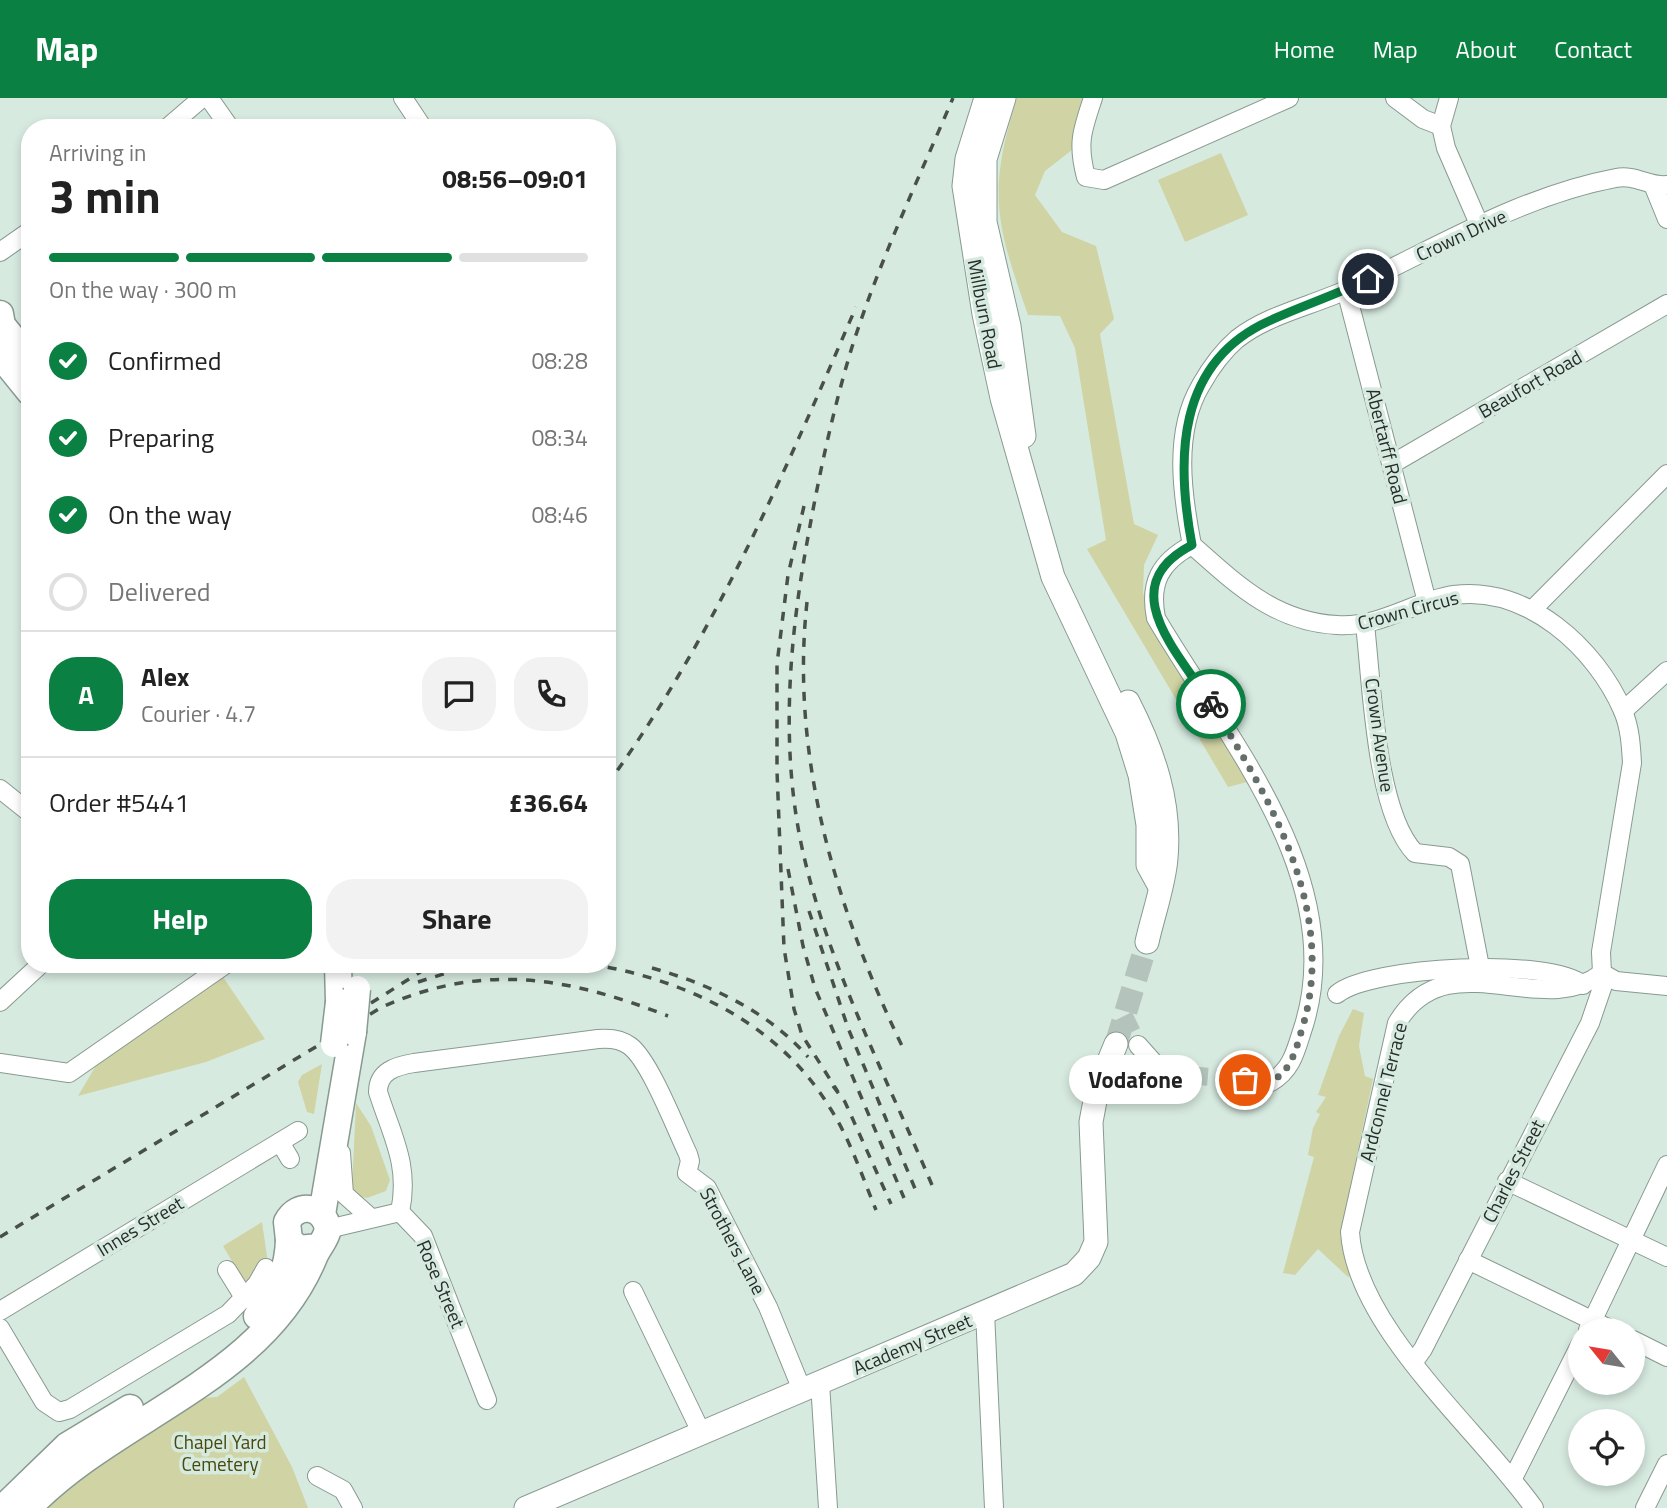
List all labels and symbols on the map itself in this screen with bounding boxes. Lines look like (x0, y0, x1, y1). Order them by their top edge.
street label: Crown Drive (1411, 201, 1511, 268)
pin (1338, 249, 1398, 309)
street label: Millburn Road (961, 257, 1010, 371)
street label: Beaufort Road (1472, 342, 1587, 425)
street label: Abertarff Road (1359, 385, 1416, 507)
street label: Crown Circus (1354, 582, 1462, 637)
courier (1176, 669, 1246, 739)
street label: Crown Avenue (1358, 676, 1403, 794)
street label: Ardconnel Terrace (1351, 1019, 1414, 1165)
pin (1215, 1050, 1275, 1110)
callout: Vodafone (1070, 1056, 1203, 1104)
street label: Charles Street (1474, 1114, 1551, 1228)
street label: Strothers Lane (693, 1182, 774, 1300)
street label: Innes Street (91, 1188, 189, 1263)
street label: Rose Street (410, 1235, 473, 1333)
street label: Academy Street (848, 1305, 976, 1382)
north arrow (1568, 1318, 1645, 1395)
park label: Chapel Yard Cemetery (173, 1427, 267, 1478)

